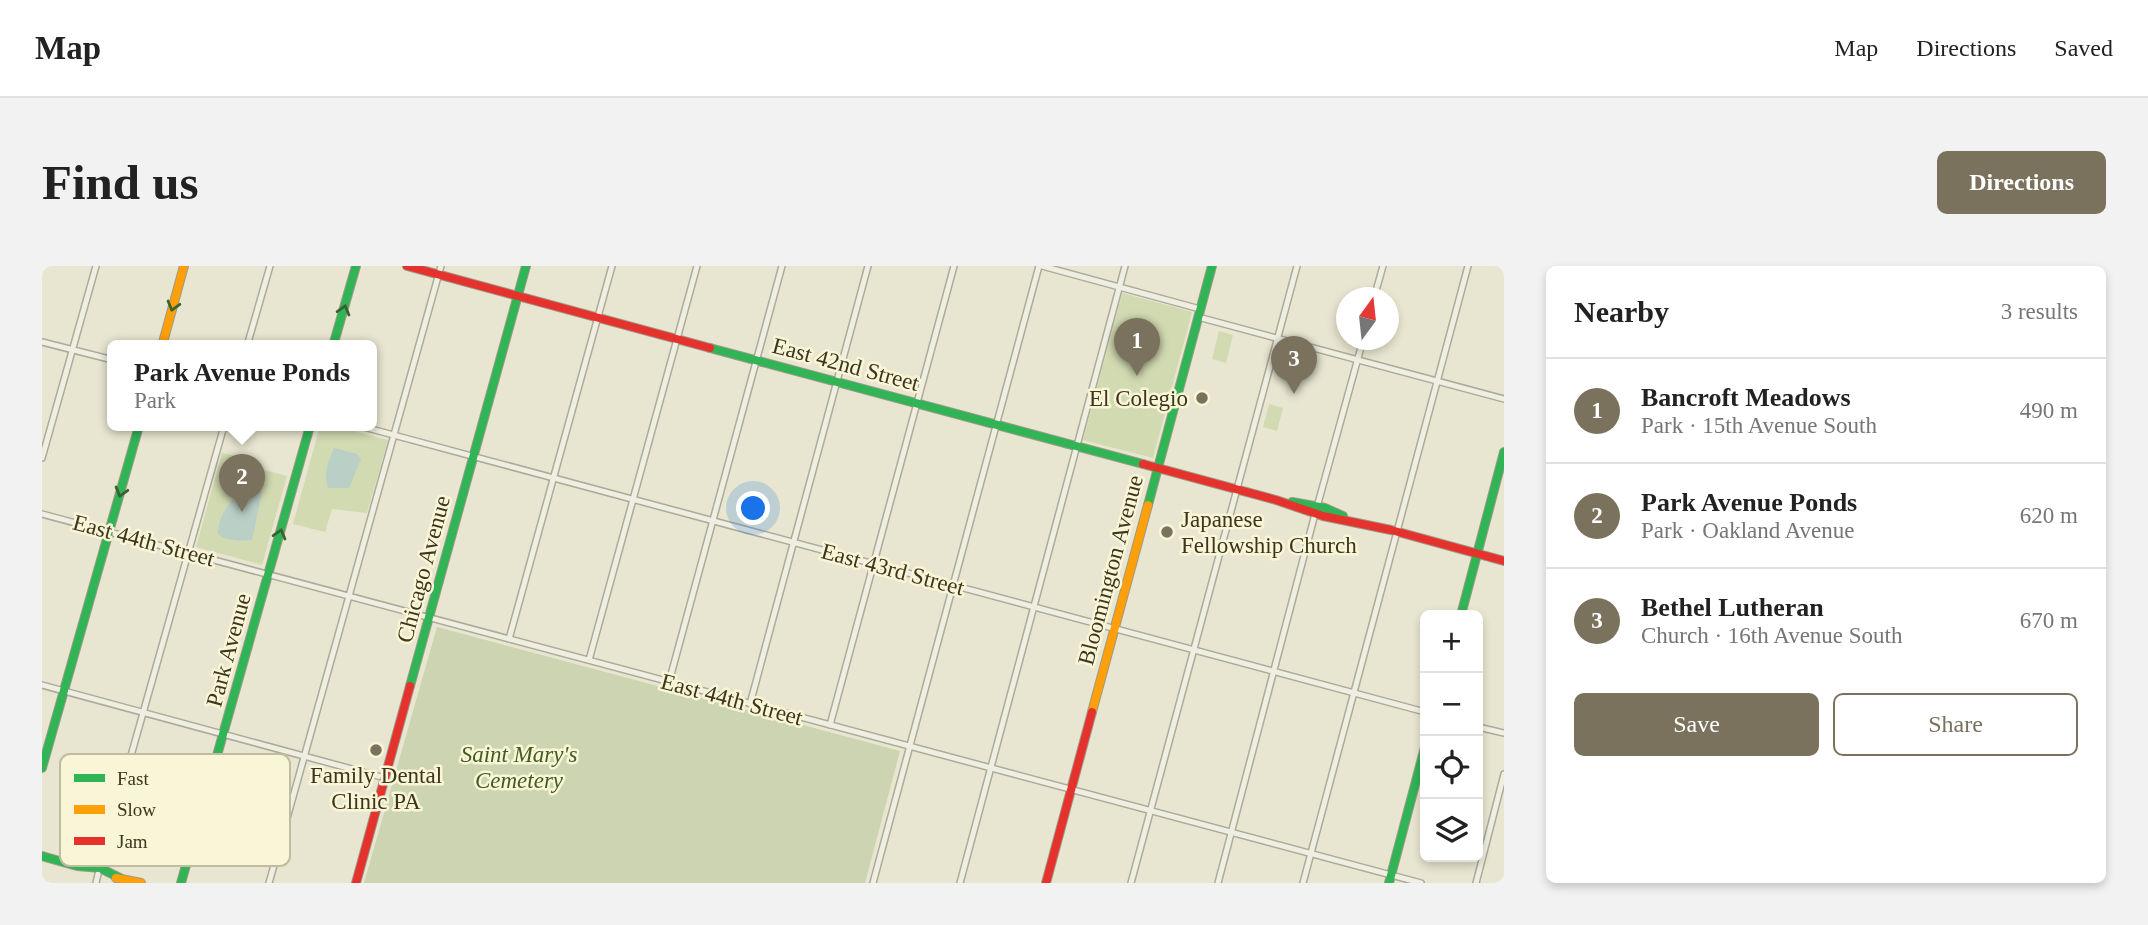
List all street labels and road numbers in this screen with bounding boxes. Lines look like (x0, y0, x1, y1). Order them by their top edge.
street label: East 42nd Street (770, 333, 922, 396)
street label: Bloomington Avenue (1073, 472, 1148, 668)
street label: Chicago Avenue (392, 493, 455, 645)
street label: East 44th Street (70, 510, 218, 572)
street label: East 43rd Street (819, 538, 968, 601)
street label: Park Avenue (201, 591, 256, 710)
street label: East 44th Street (658, 669, 806, 731)

